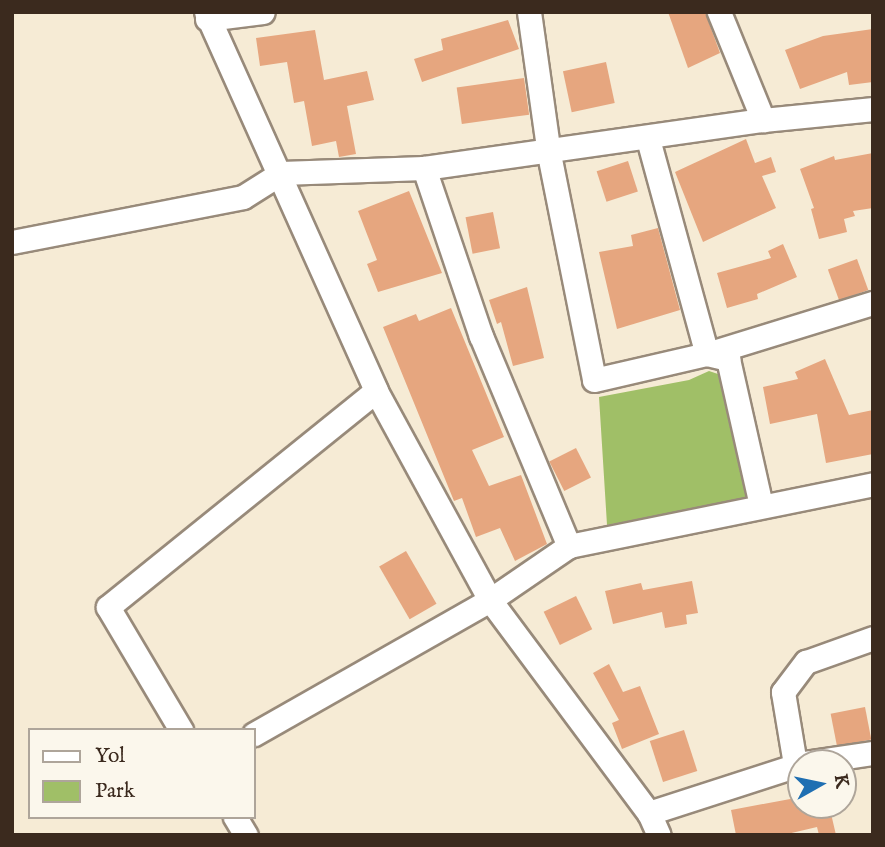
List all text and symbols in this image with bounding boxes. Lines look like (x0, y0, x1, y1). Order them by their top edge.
legend (28, 728, 256, 819)
text: Yol (95, 743, 125, 770)
north arrow (787, 749, 857, 819)
text: K (828, 772, 854, 790)
text: Park (95, 778, 135, 805)

